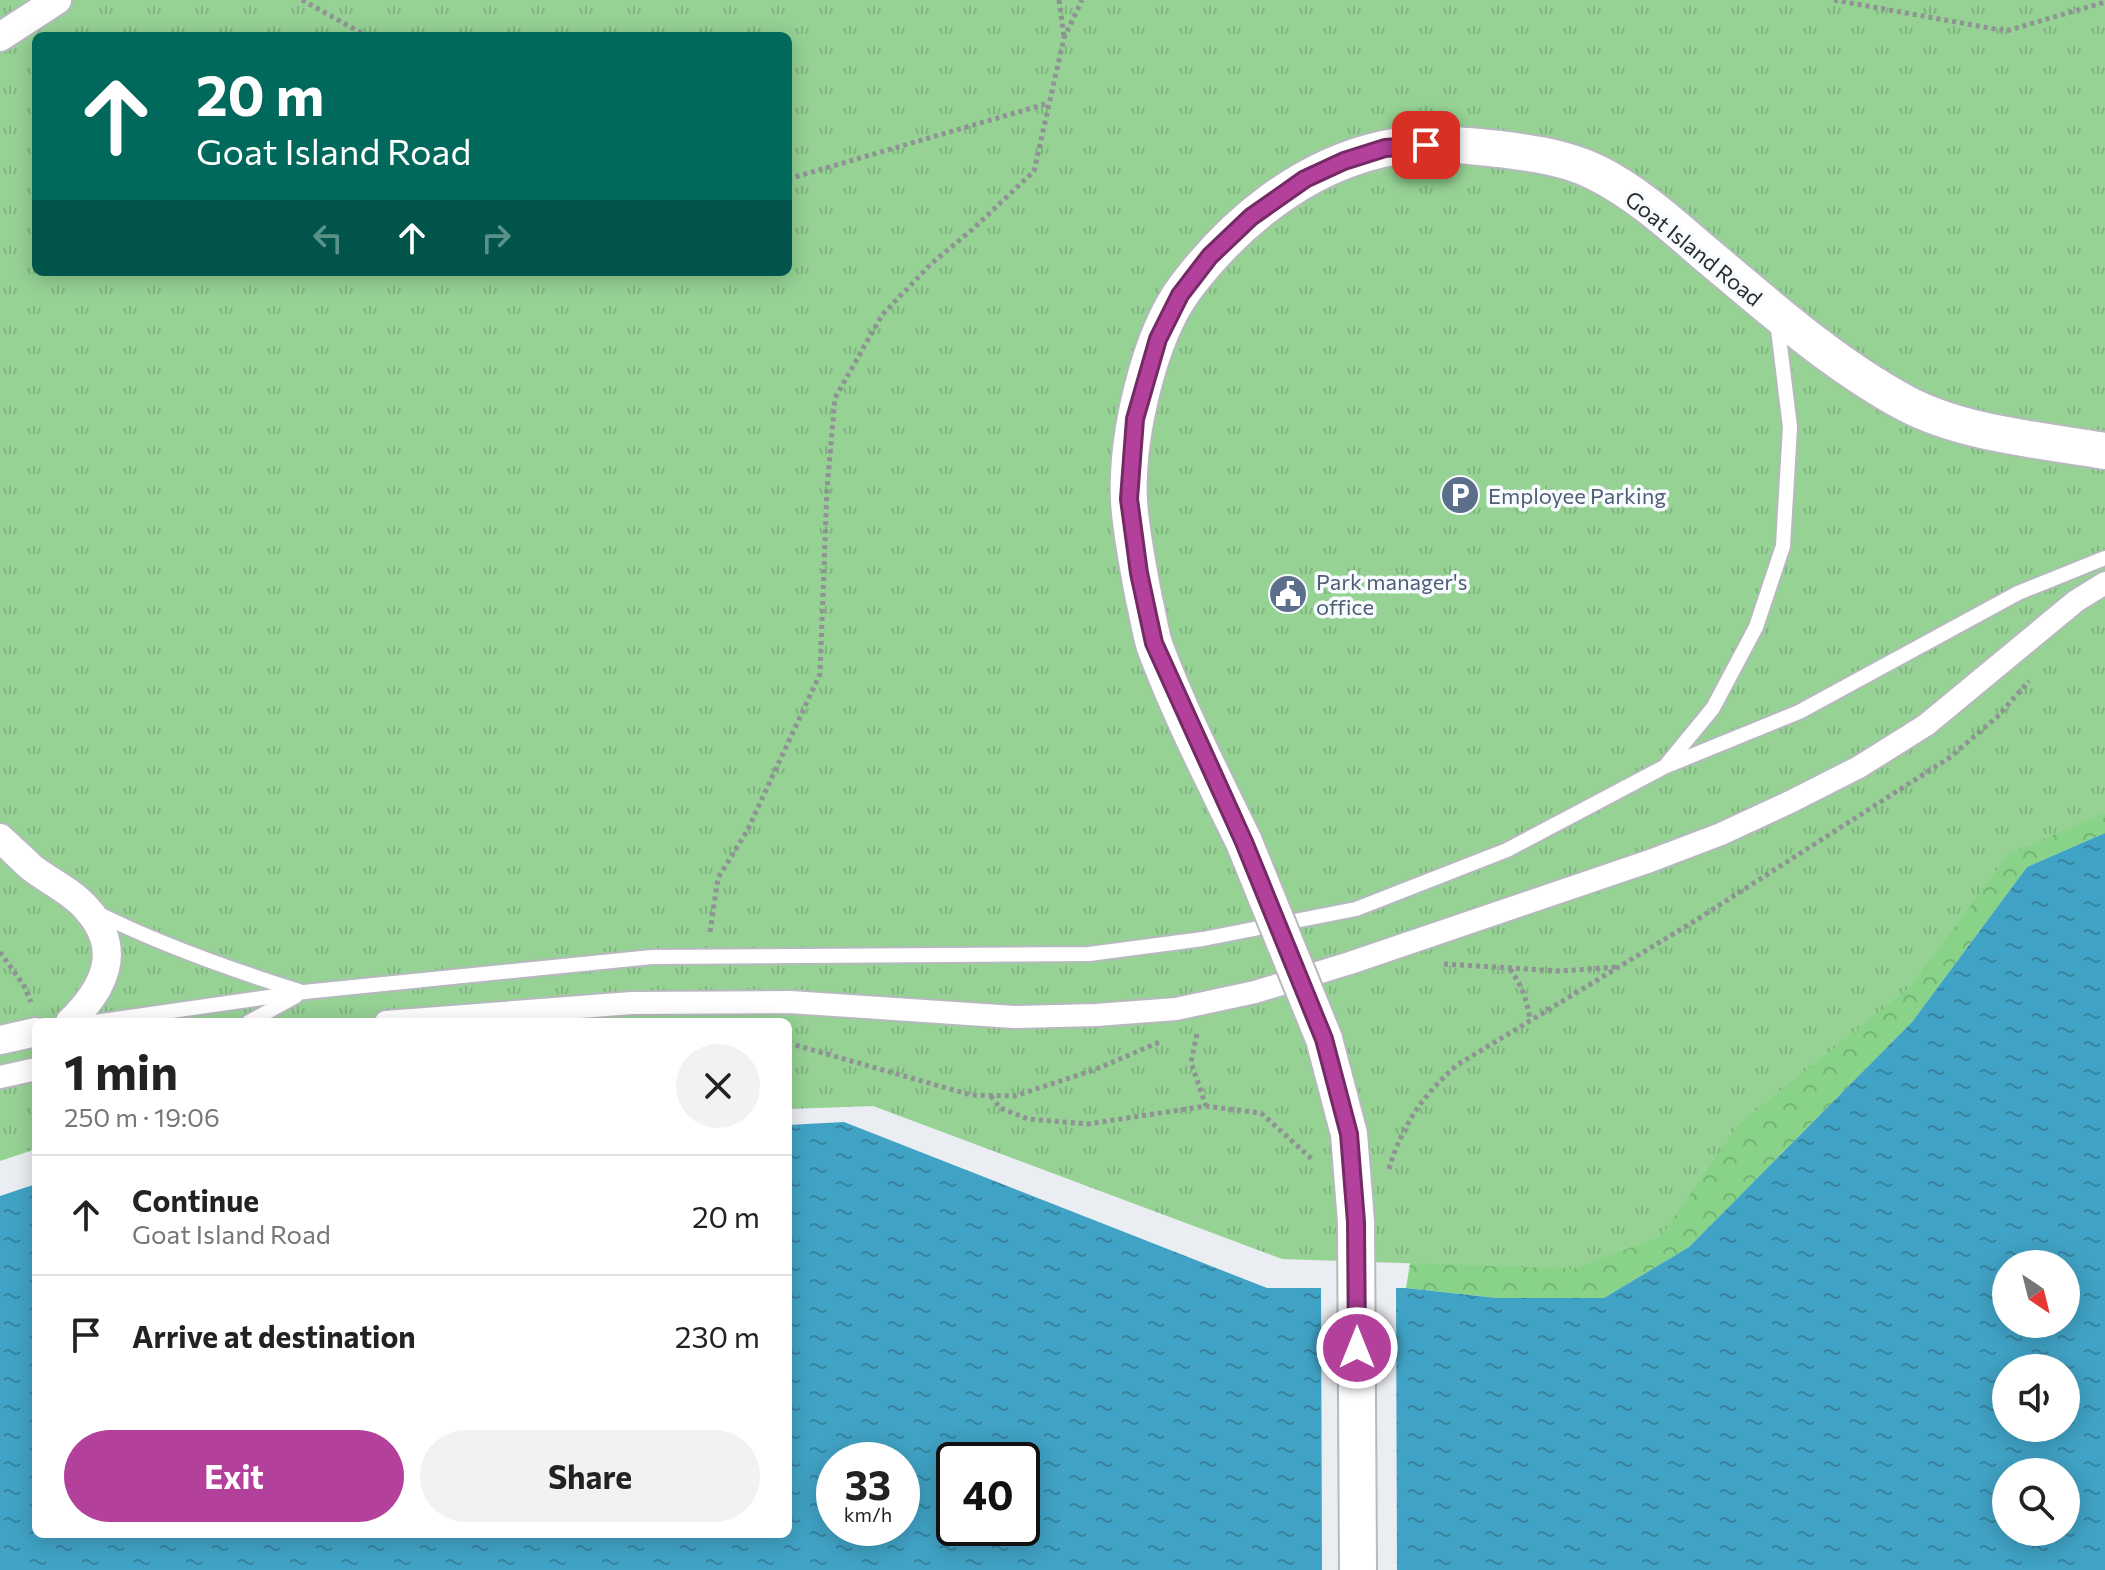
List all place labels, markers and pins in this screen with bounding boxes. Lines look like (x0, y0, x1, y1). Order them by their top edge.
pin (1392, 111, 1460, 179)
parking icon: Employee Parking (1439, 474, 1481, 516)
place label: Employee Parking (1488, 482, 1666, 509)
place label: Park manager's office (1316, 568, 1468, 620)
public building icon: Park manager's office (1267, 573, 1309, 615)

